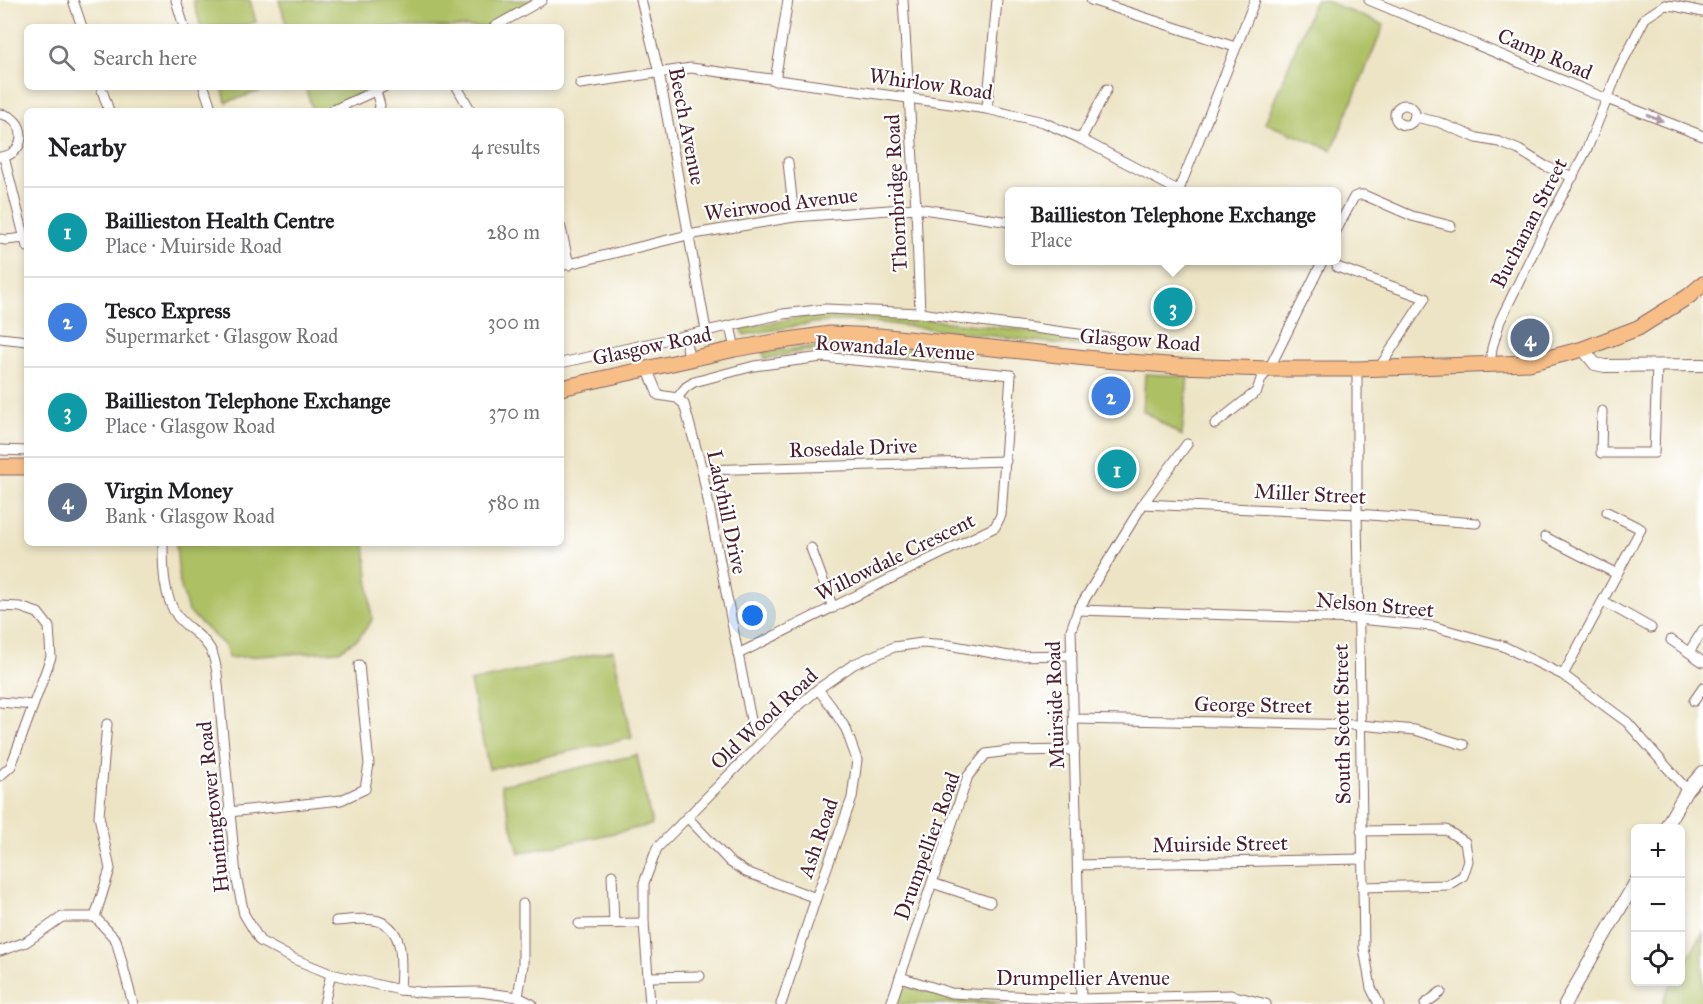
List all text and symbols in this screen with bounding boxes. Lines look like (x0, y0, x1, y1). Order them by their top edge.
street label: Camp Road (1494, 22, 1597, 86)
search box (24, 24, 564, 90)
icon: search (45, 41, 78, 74)
text: Search here (93, 44, 197, 71)
street label: Whirlow Road (868, 62, 995, 106)
street label: Beech Avenue (663, 65, 711, 187)
street label: Thornbridge Road (879, 113, 913, 273)
one-way arrow (1646, 113, 1664, 123)
text: Nearby (48, 131, 126, 163)
text: 4 results (471, 135, 540, 159)
street label: Buchanan Street (1485, 153, 1573, 293)
street label: Weirwood Avenue (703, 182, 860, 226)
popup (1005, 187, 1341, 265)
text: Baillieston Telephone Exchange (1030, 201, 1316, 228)
text: Baillieston Health Centre (105, 207, 335, 234)
text: 1 (64, 220, 71, 244)
text: 280 m (487, 220, 540, 244)
text: Place (1030, 228, 1072, 252)
text: Place · Muirside Road (105, 234, 282, 258)
pin: 3 (1154, 284, 1192, 330)
text: Tesco Express (105, 297, 231, 324)
text: 2 (63, 310, 72, 334)
text: 300 m (488, 310, 540, 334)
pin: 4 (1510, 316, 1550, 360)
street label: Glasgow Road (590, 321, 714, 371)
street label: Glasgow Road (1079, 323, 1202, 357)
text: Supermarket · Glasgow Road (105, 324, 338, 348)
street label: Rowandale Avenue (814, 329, 976, 367)
pin: 2 (1092, 374, 1130, 418)
text: Baillieston Telephone Exchange (105, 387, 391, 414)
text: 3 (64, 400, 72, 424)
text: 370 m (489, 400, 540, 424)
text: Place · Glasgow Road (105, 414, 275, 438)
street label: Rosedale Drive (788, 433, 918, 463)
pin: 1 (1098, 446, 1136, 492)
street label: Ladyhill Drive (701, 448, 753, 577)
text: Virgin Money (105, 477, 232, 504)
street label: Miller Street (1253, 478, 1367, 510)
text: 4 (62, 490, 73, 514)
text: 580 m (487, 490, 540, 514)
text: Bank · Glasgow Road (105, 504, 275, 528)
street label: Willowdale Crescent (811, 507, 980, 607)
street label: Nelson Street (1315, 587, 1436, 623)
your location (738, 601, 767, 630)
street label: Muirside Road (1040, 640, 1070, 770)
street label: South Scott Street (1328, 643, 1356, 805)
street label: Old Wood Road (705, 662, 823, 775)
street label: George Street (1194, 691, 1313, 719)
street label: Huntingtower Road (191, 720, 235, 894)
street label: Drumpellier Road (888, 768, 966, 924)
street label: Ash Road (792, 794, 844, 882)
map controls (1631, 824, 1685, 986)
button: + (1631, 824, 1685, 878)
street label: Muirside Street (1152, 830, 1289, 858)
button: − (1631, 878, 1685, 932)
button: locate (1631, 932, 1685, 986)
street label: Drumpellier Avenue (996, 965, 1170, 991)

